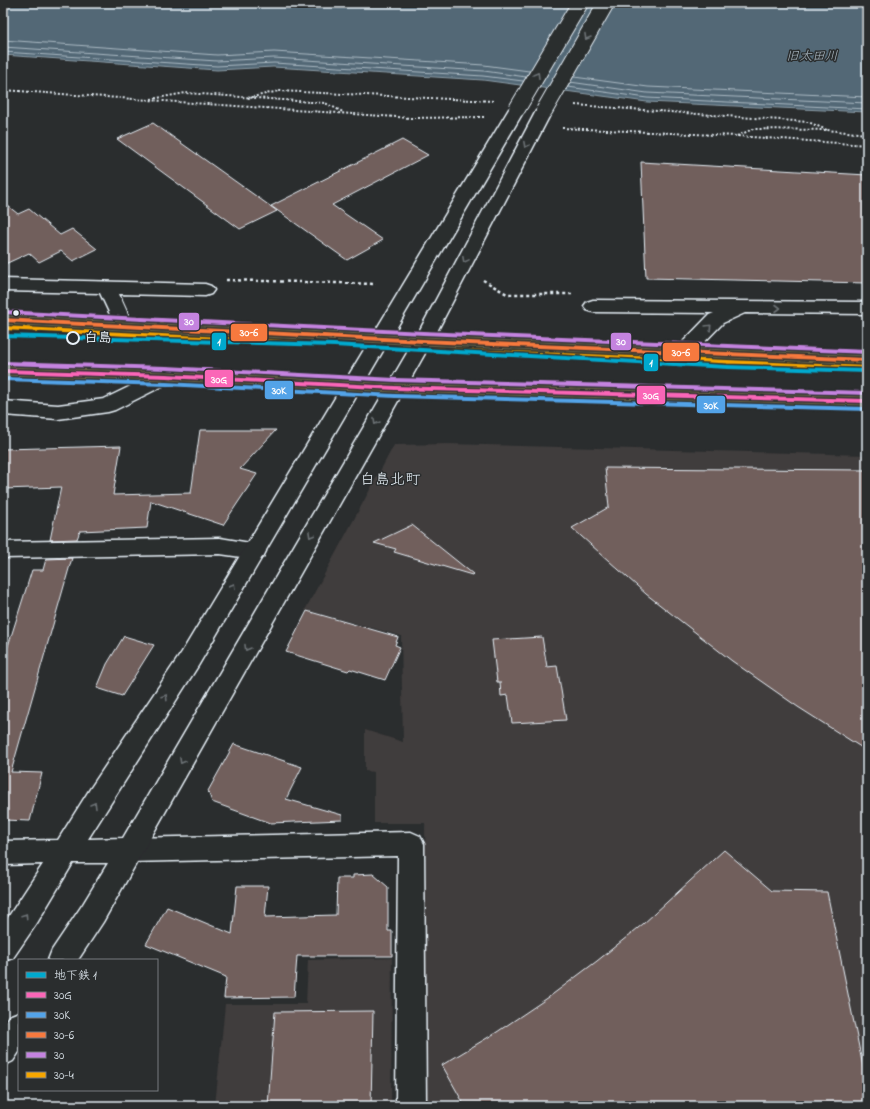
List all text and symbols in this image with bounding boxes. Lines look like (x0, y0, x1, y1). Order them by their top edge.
one-way arrow (584, 33, 591, 40)
water label: 旧太田川 (786, 47, 838, 66)
one-way arrow (532, 72, 539, 79)
one-way arrow (523, 141, 531, 148)
one-way arrow (463, 256, 470, 264)
one-way arrow (775, 304, 781, 312)
unlabelled marker (11, 308, 21, 318)
line badge: 30 (178, 312, 200, 331)
text: 30 (183, 314, 194, 330)
line badge: 30-6 (230, 323, 268, 342)
one-way arrow (704, 324, 711, 331)
text: 30-6 (239, 325, 258, 341)
place label: 白島 (84, 328, 112, 349)
marker: 白島 (66, 331, 80, 345)
line badge: 1 (211, 332, 227, 351)
line badge: 30 (610, 332, 632, 351)
text: 30 (615, 334, 626, 350)
text: 1 (217, 335, 221, 351)
line badge: 30-6 (662, 342, 700, 362)
text: 30-6 (671, 345, 690, 361)
line badge: 1 (643, 353, 659, 372)
text: 1 (649, 356, 653, 372)
line badge: 30G (204, 369, 234, 388)
text: 30G (210, 372, 227, 388)
line badge: 30K (264, 380, 294, 400)
text: 30K (271, 383, 287, 399)
line badge: 30G (636, 385, 666, 405)
text: 30G (642, 388, 659, 404)
line badge: 30K (696, 395, 726, 414)
text: 30K (703, 398, 719, 414)
one-way arrow (373, 418, 380, 425)
district label: 白島北町 (360, 469, 421, 491)
one-way arrow (309, 531, 316, 538)
one-way arrow (229, 583, 236, 590)
one-way arrow (244, 644, 251, 651)
one-way arrow (160, 694, 168, 701)
one-way arrow (180, 757, 187, 764)
one-way arrow (89, 802, 96, 809)
one-way arrow (20, 913, 28, 920)
legend (18, 959, 158, 1091)
text: 地下鉄 1 (54, 967, 97, 985)
text: 30G (54, 987, 72, 1005)
text: 30K (54, 1007, 70, 1025)
text: 30-6 (54, 1027, 75, 1045)
text: 30 (54, 1047, 64, 1065)
text: 30-4 (54, 1067, 74, 1085)

